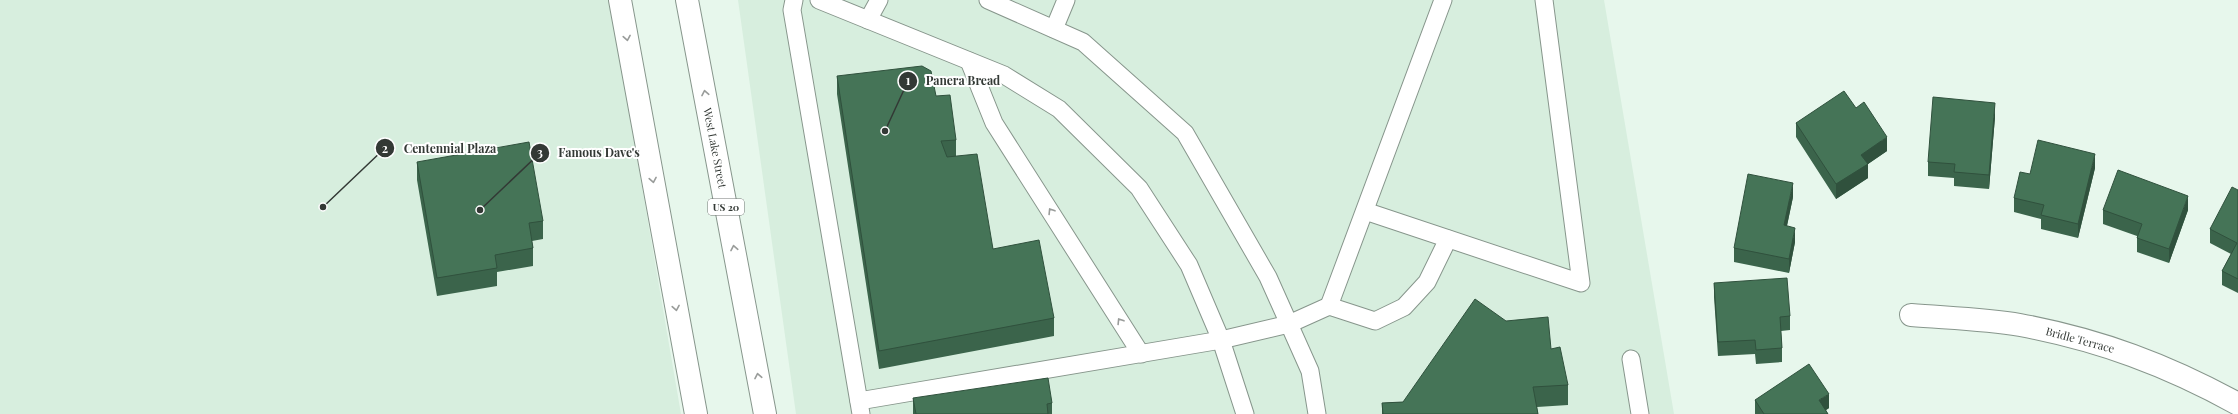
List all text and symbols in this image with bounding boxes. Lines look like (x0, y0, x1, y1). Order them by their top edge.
one-way arrow (622, 35, 630, 41)
callout: Panera Bread (898, 69, 1008, 93)
text: 1 (906, 72, 911, 88)
text: Panera Bread (926, 72, 1000, 88)
one-way arrow (701, 89, 709, 96)
street label: West Lake Street (700, 105, 731, 190)
callout: Centennial Plaza (375, 136, 504, 160)
text: 2 (382, 140, 388, 156)
text: Centennial Plaza (404, 140, 497, 156)
callout: Famous Dave's (530, 141, 648, 165)
text: 3 (537, 144, 543, 160)
text: Famous Dave's (558, 144, 640, 160)
one-way arrow (648, 177, 656, 183)
road number: US 20 (708, 199, 744, 215)
one-way arrow (1048, 208, 1055, 215)
one-way arrow (730, 245, 738, 251)
one-way arrow (671, 305, 680, 311)
one-way arrow (1117, 318, 1125, 325)
street label: Bridle Terrace (2044, 323, 2117, 356)
one-way arrow (754, 373, 762, 379)

